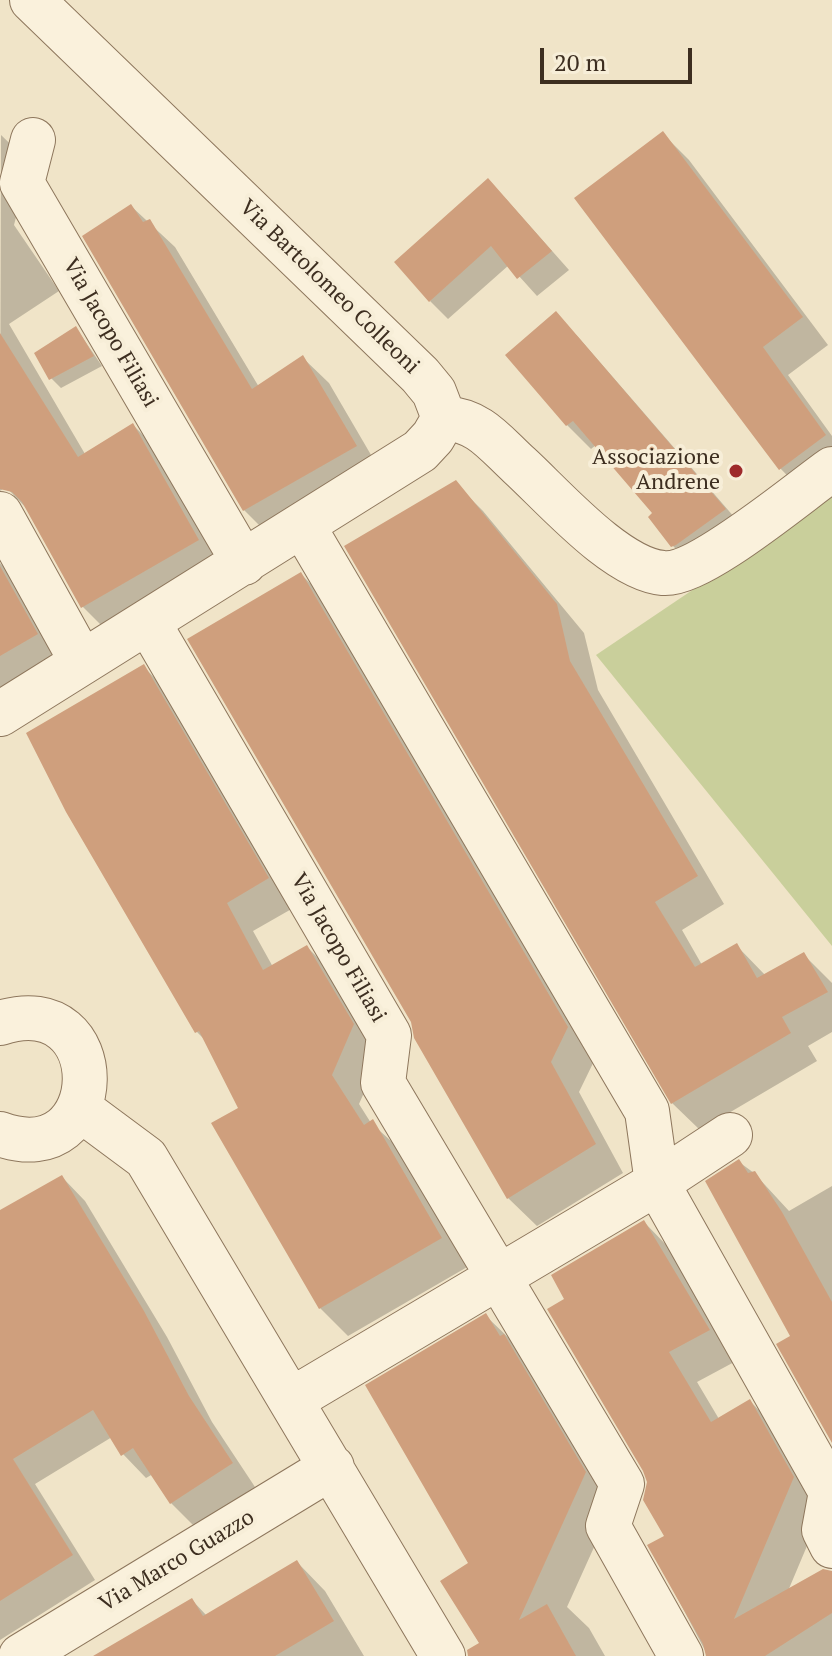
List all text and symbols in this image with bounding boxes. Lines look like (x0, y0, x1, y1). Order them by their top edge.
scale bar (544, 32, 696, 82)
text: 20 m (554, 46, 606, 78)
street label: Via Bartolomeo Colleoni (234, 194, 424, 380)
street label: Via Jacopo Filiasi (57, 254, 163, 412)
place label: Associazione Andrene (592, 445, 720, 496)
marker: Associazione Andrene (727, 462, 745, 480)
street label: Via Jacopo Filiasi (285, 869, 391, 1027)
street label: Via Marco Guazzo (95, 1504, 259, 1618)

